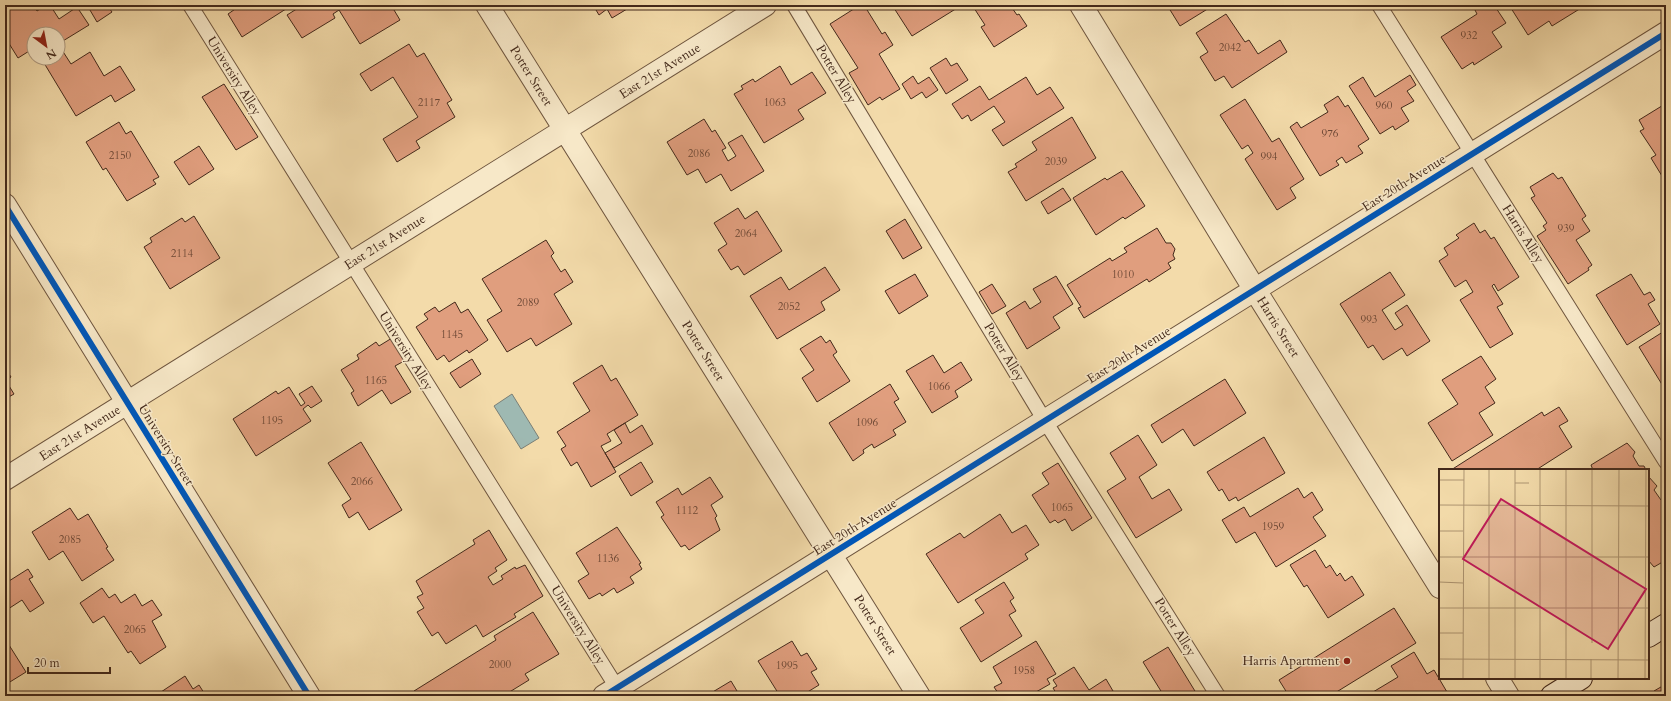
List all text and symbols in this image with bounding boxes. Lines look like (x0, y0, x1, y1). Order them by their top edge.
north arrow (26, 26, 66, 66)
house number: 932 (1461, 28, 1478, 43)
street label: University Alley (203, 33, 266, 119)
street label: East 21st Avenue (616, 39, 704, 103)
house number: 2042 (1219, 40, 1242, 55)
street label: Potter Alley (811, 41, 861, 107)
street label: Potter Street (505, 42, 557, 110)
text: N (43, 45, 59, 63)
house number: 2117 (418, 95, 441, 110)
house number: 1063 (764, 95, 787, 110)
house number: 960 (1376, 98, 1393, 113)
house number: 976 (1322, 126, 1339, 141)
house number: 2086 (688, 146, 711, 161)
house number: 2150 (109, 148, 132, 163)
house number: 994 (1261, 149, 1278, 164)
street label: East 20th Avenue (1359, 150, 1449, 216)
house number: 2039 (1045, 154, 1068, 169)
street label: Harris Alley (1498, 201, 1548, 267)
street label: East 21st Avenue (341, 210, 429, 274)
house number: 939 (1558, 221, 1575, 236)
house number: 2064 (735, 226, 758, 241)
house number: 2114 (171, 246, 194, 261)
house number: 1010 (1112, 267, 1135, 282)
street label: Harris Street (1252, 293, 1304, 361)
house number: 2089 (517, 295, 540, 310)
house number: 2052 (778, 299, 801, 314)
street label: University Alley (375, 308, 438, 394)
house number: 993 (1361, 312, 1378, 327)
street label: Potter Street (677, 317, 729, 385)
street label: Potter Alley (979, 319, 1029, 385)
street label: East 20th Avenue (1084, 322, 1174, 388)
house number: 1145 (441, 327, 463, 342)
house number: 1165 (365, 373, 387, 388)
house number: 1066 (928, 379, 951, 394)
street label: East 21st Avenue (36, 401, 124, 465)
street label: University Street (134, 401, 198, 489)
house number: 1195 (261, 413, 283, 428)
house number: 1096 (856, 415, 879, 430)
inset map (1439, 469, 1649, 679)
house number: 2066 (351, 474, 374, 489)
street label: East 20th Avenue (810, 494, 900, 560)
house number: 1065 (1051, 500, 1073, 515)
house number: 1112 (676, 503, 699, 518)
house number: 1959 (1262, 519, 1285, 534)
house number: 2085 (59, 532, 81, 547)
house number: 1136 (597, 551, 620, 566)
street label: University Alley (547, 582, 610, 668)
street label: Potter Street (849, 591, 901, 659)
street label: Potter Alley (1150, 594, 1200, 660)
house number: 2065 (124, 622, 146, 637)
scale bar (28, 649, 110, 675)
place label: Harris Apartment (1243, 652, 1339, 670)
text: 20 m (34, 655, 61, 671)
marker: Harris Apartment (1342, 656, 1352, 666)
house number: 2000 (489, 657, 512, 672)
house number: 1995 (776, 658, 798, 673)
house number: 1958 (1013, 663, 1035, 678)

